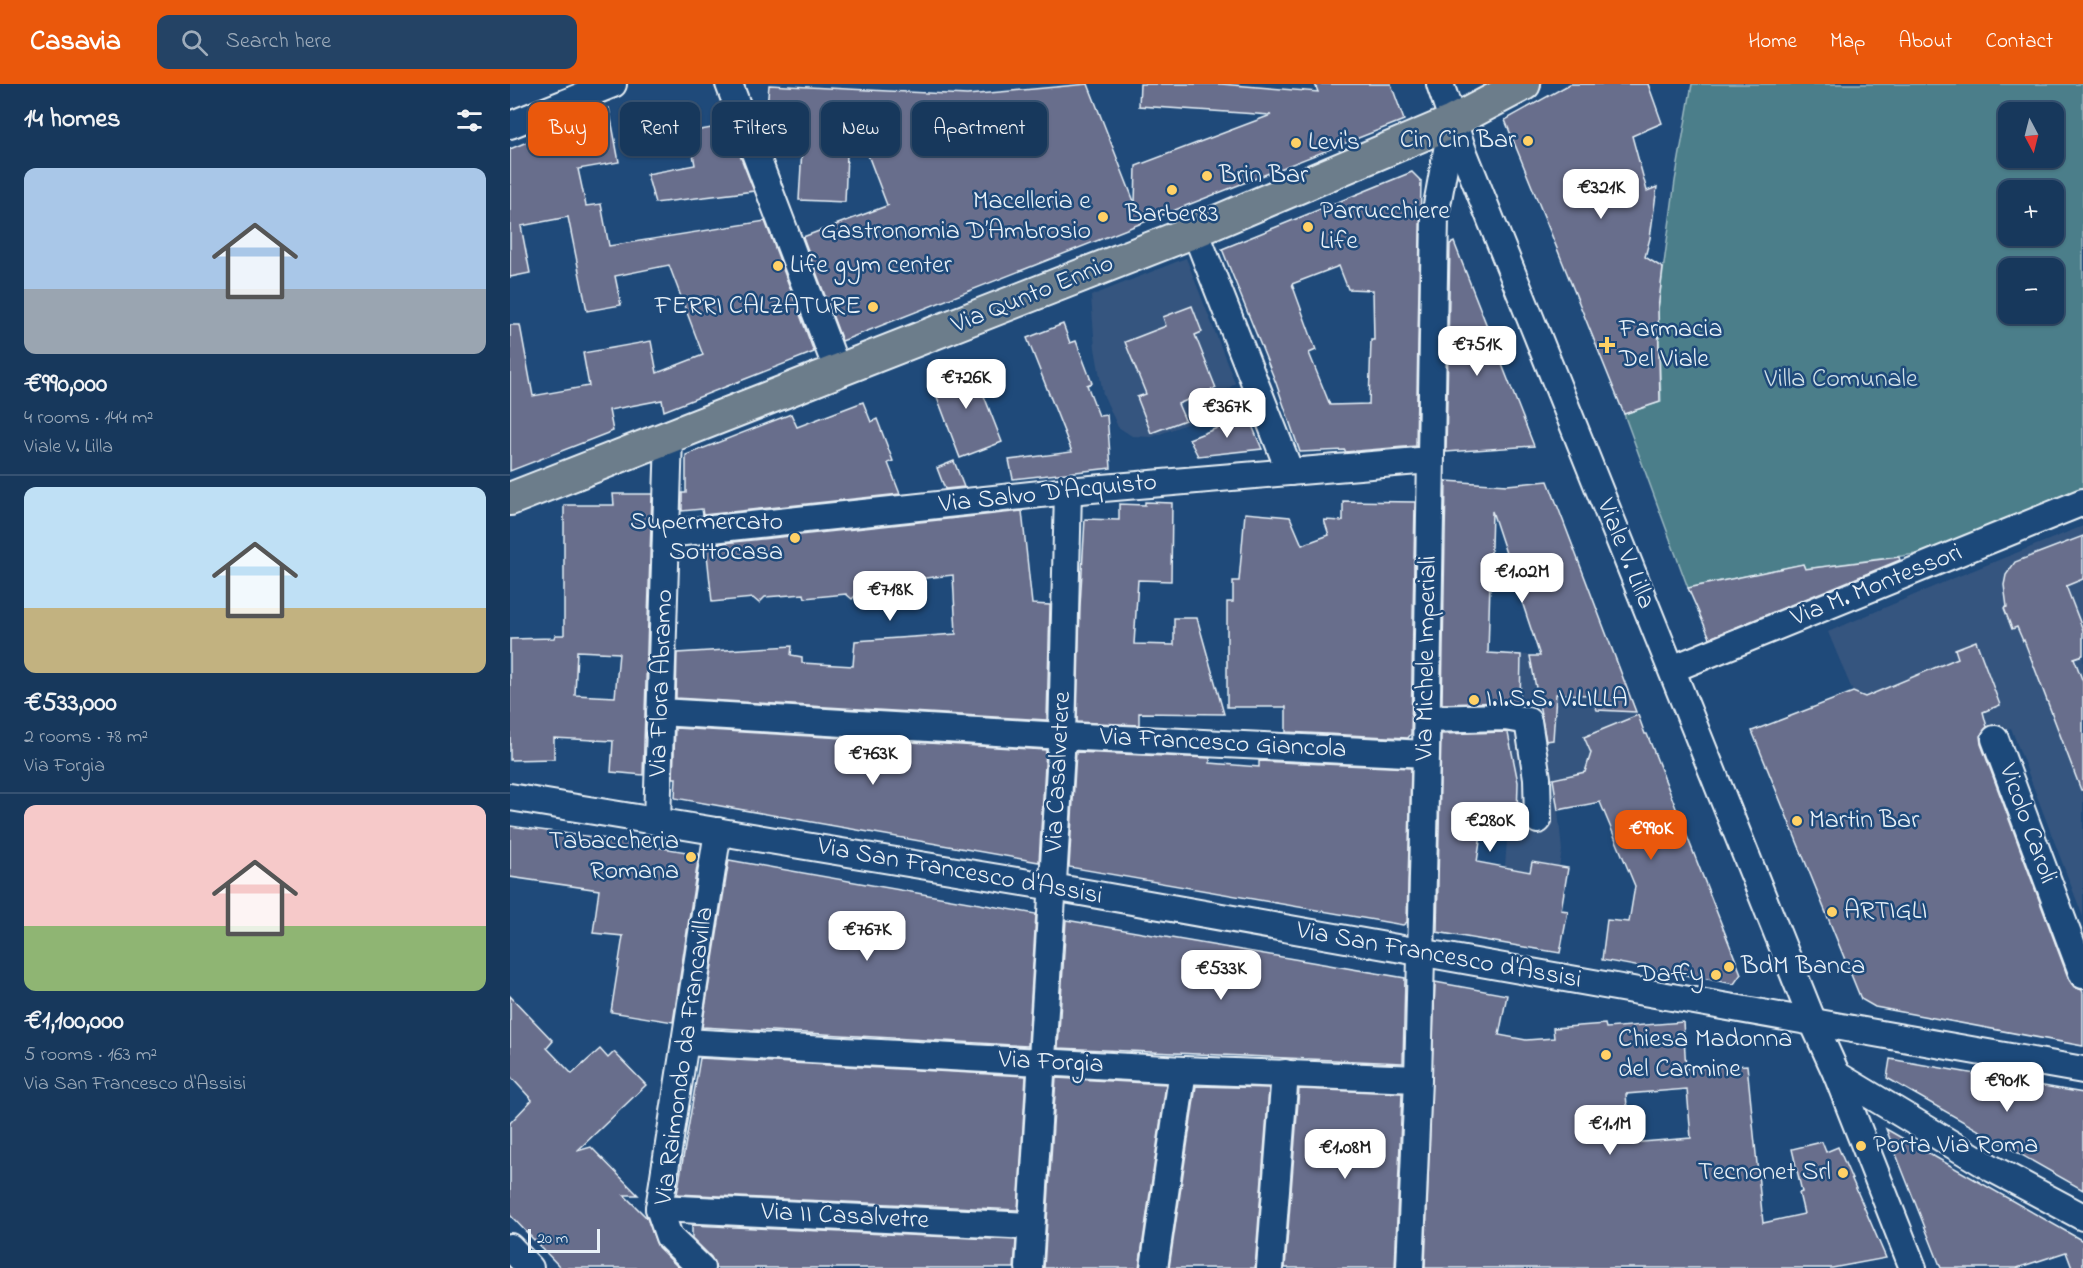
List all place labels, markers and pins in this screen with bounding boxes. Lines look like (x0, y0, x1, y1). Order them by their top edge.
place label: Cin Cin Bar (1400, 122, 1517, 160)
place label: Levi's (1308, 124, 1360, 162)
marker: Cin Cin Bar (1521, 134, 1535, 148)
marker: Levi's (1289, 136, 1303, 150)
place label: Brin Bar (1218, 157, 1309, 195)
marker: Brin Bar (1200, 169, 1214, 183)
pin: €321K (1559, 169, 1643, 220)
place label: Macelleria e Gastronomia D’Ambrosio (821, 183, 1091, 251)
marker: Barber83 (1165, 183, 1179, 197)
place label: Parrucchiere Life (1320, 193, 1450, 261)
place label: Barber83 (1124, 196, 1219, 234)
marker: Macelleria e Gastronomia D’Ambrosio (1096, 210, 1110, 224)
marker: Parrucchiere Life (1301, 220, 1315, 234)
place label: Life gym center (790, 247, 953, 285)
marker: Life gym center (771, 259, 785, 273)
place label: FERRI CALZATURE (654, 288, 861, 326)
marker: FERRI CALZATURE (866, 300, 880, 314)
place label: Farmacia Del Viale (1618, 311, 1722, 379)
pin: €751K (1435, 326, 1519, 377)
marker: Farmacia Del Viale (1600, 338, 1614, 352)
pin: €726K (924, 359, 1008, 410)
pin: €367K (1185, 388, 1269, 439)
place label: Supermercato Sottocasa (630, 504, 783, 572)
marker: Supermercato Sottocasa (788, 531, 802, 545)
pin: €1.02M (1473, 553, 1571, 604)
pin: €718K (848, 571, 932, 622)
place label: I.I.S.S. V.LILLA (1486, 681, 1628, 719)
marker: I.I.S.S. V.LILLA (1467, 693, 1481, 707)
pin: €763K (831, 735, 915, 786)
pin: €280K (1448, 802, 1532, 853)
place label: Martin Bar (1809, 802, 1920, 840)
pin: €990K (1609, 810, 1693, 861)
marker: Martin Bar (1790, 814, 1804, 828)
place label: Tabaccheria Romana (548, 823, 679, 891)
marker: Tabaccheria Romana (684, 850, 698, 864)
place label: ARTIGLI (1844, 893, 1927, 931)
marker: ARTIGLI (1825, 905, 1839, 919)
pin: €767K (825, 911, 909, 962)
place label: BdM Banca (1740, 948, 1865, 986)
pin: €533K (1179, 950, 1263, 1001)
place label: Daffy (1637, 956, 1704, 994)
marker: BdM Banca (1722, 960, 1736, 974)
marker: Daffy (1709, 968, 1723, 982)
place label: Chiesa Madonna del Carmine (1618, 1021, 1792, 1089)
marker: Chiesa Madonna del Carmine (1599, 1048, 1613, 1062)
pin: €901K (1965, 1062, 2049, 1113)
pin: €1.1M (1568, 1105, 1652, 1156)
place label: Porta Via Roma (1873, 1127, 2038, 1165)
pin: €1.08M (1296, 1129, 1394, 1180)
marker: Porta Via Roma (1854, 1139, 1868, 1153)
place label: Tecnonet Srl (1698, 1154, 1831, 1192)
marker: Tecnonet Srl (1836, 1166, 1850, 1180)

